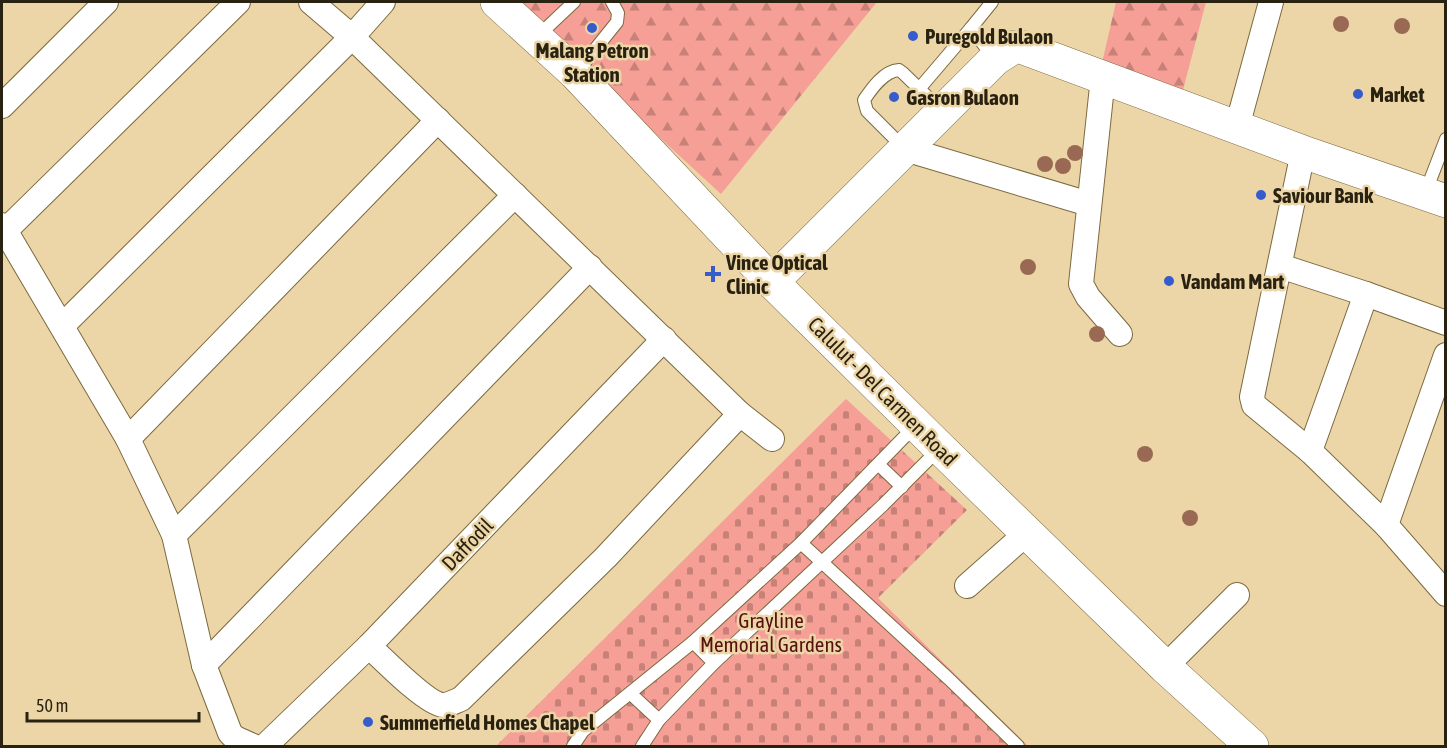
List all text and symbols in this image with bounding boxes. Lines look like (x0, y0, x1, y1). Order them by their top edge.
marker: Malang Petron Station (585, 21, 599, 35)
place label: Puregold Bulaon (925, 24, 1053, 48)
marker: Puregold Bulaon (906, 29, 920, 43)
place label: Malang Petron Station (535, 38, 649, 86)
place label: Market (1370, 82, 1424, 106)
place label: Gasron Bulaon (906, 85, 1019, 109)
marker: Market (1351, 87, 1365, 101)
marker: Gasron Bulaon (887, 90, 901, 104)
place label: Saviour Bank (1273, 183, 1374, 207)
marker: Saviour Bank (1254, 188, 1268, 202)
place label: Vince Optical Clinic (725, 250, 828, 298)
marker: Vince Optical Clinic (704, 265, 722, 283)
place label: Vandam Mart (1180, 269, 1284, 293)
marker: Vandam Mart (1162, 274, 1176, 288)
street label: Calulut - Del Carmen Road (804, 312, 962, 470)
street label: Daffodil (436, 513, 498, 575)
park label: Grayline Memorial Gardens (700, 608, 842, 656)
scale bar (27, 685, 200, 723)
text: 50 m (36, 695, 68, 716)
place label: Summerfield Homes Chapel (380, 710, 595, 734)
marker: Summerfield Homes Chapel (361, 715, 375, 729)

